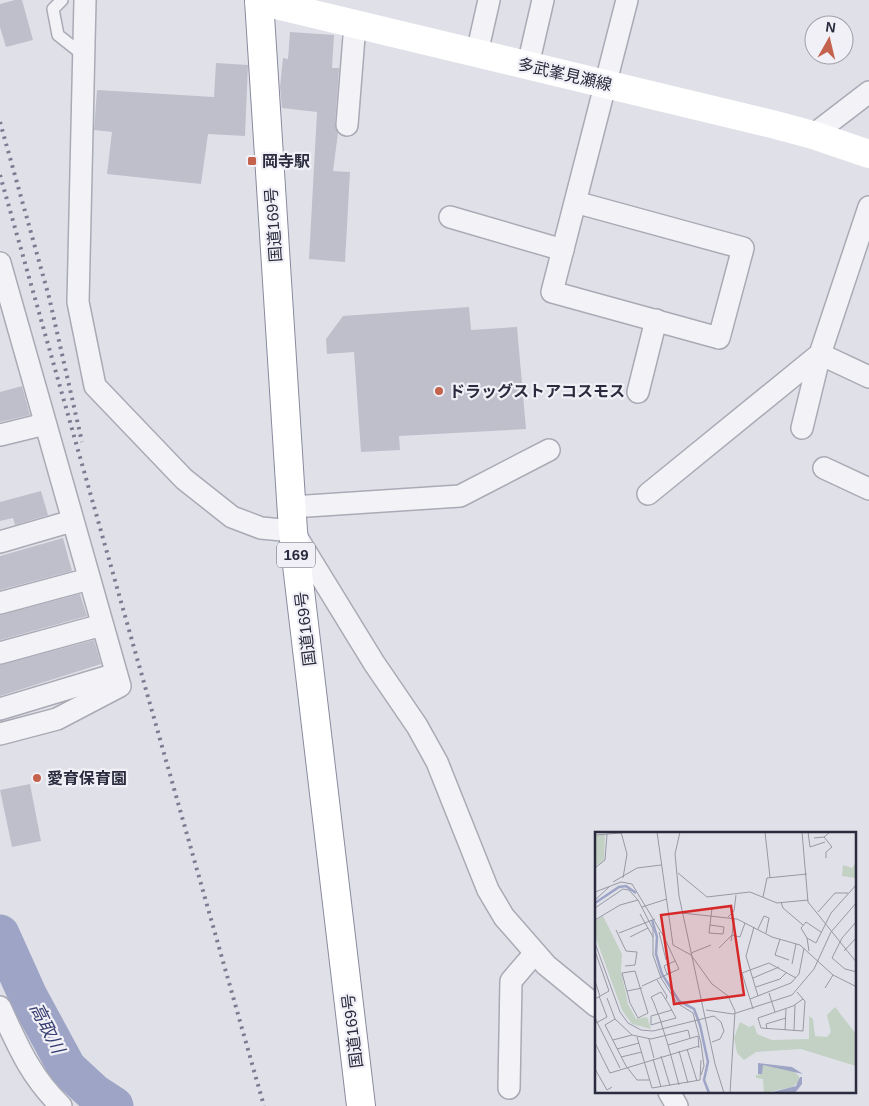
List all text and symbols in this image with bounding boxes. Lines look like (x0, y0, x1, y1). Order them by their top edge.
north arrow (804, 15, 854, 65)
text: N (825, 18, 837, 36)
street label: 多武峯見瀬線 (516, 55, 614, 94)
place label: 岡寺駅 (262, 153, 310, 170)
marker: 岡寺駅 (246, 155, 258, 167)
street label: 国道169号 (262, 187, 285, 263)
place label: ドラッグストアコスモス (449, 382, 625, 400)
marker: ドラッグストアコスモス (433, 385, 445, 397)
road number: 169 (277, 542, 315, 568)
street label: 国道169号 (293, 591, 318, 667)
place label: 愛育保育園 (47, 770, 127, 787)
marker: 愛育保育園 (31, 772, 43, 784)
inset map (595, 832, 856, 1094)
street label: 国道169号 (340, 993, 365, 1069)
water label: 高取川 (26, 999, 69, 1058)

